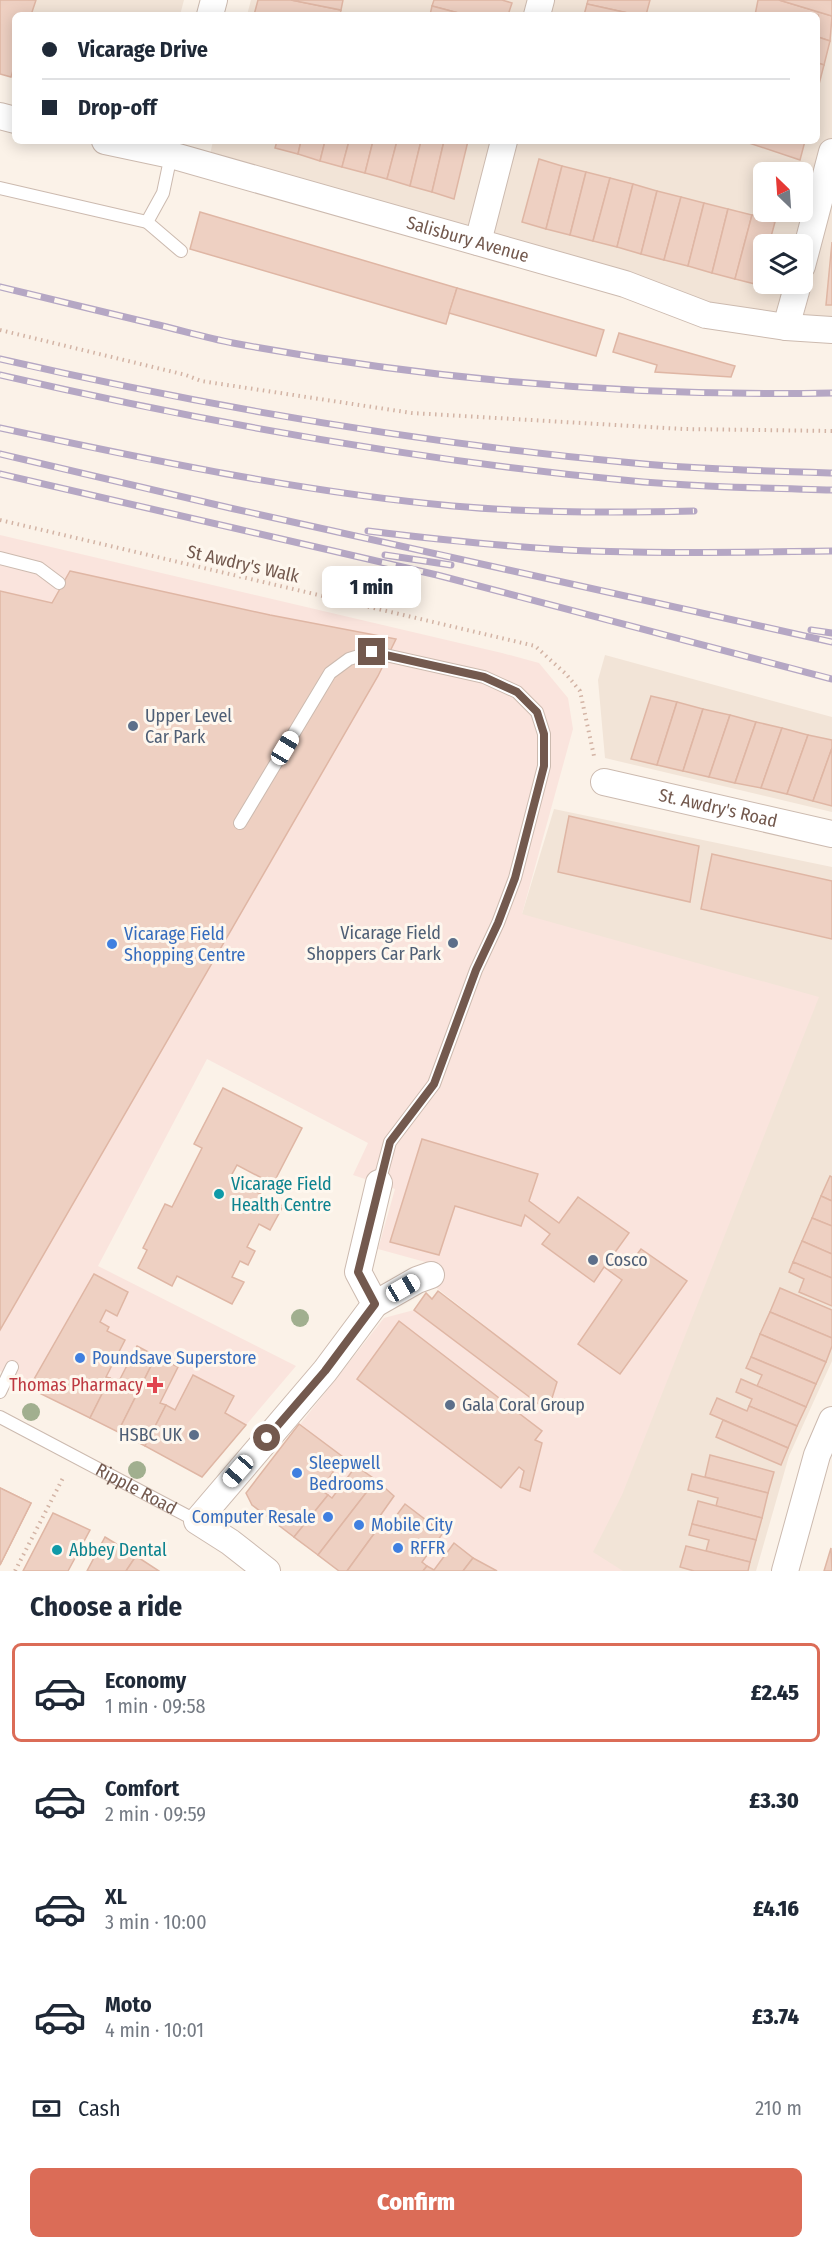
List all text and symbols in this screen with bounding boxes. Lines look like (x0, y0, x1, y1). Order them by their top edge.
text: Vicarage Drive (78, 36, 208, 63)
text: Drop-off (78, 94, 157, 121)
north arrow (753, 162, 813, 222)
map controls (753, 162, 813, 294)
street label: Salisbury Avenue (404, 211, 532, 267)
button: layers (753, 234, 813, 294)
street label: St Awdry's Walk (185, 540, 302, 588)
callout: 1 min (322, 565, 422, 607)
text: 1 min (350, 575, 393, 599)
route end (358, 638, 385, 665)
place label: Upper Level Car Park (145, 705, 232, 748)
marker: Upper Level Car Park (126, 719, 140, 733)
car (268, 728, 302, 768)
street label: St. Awdry's Road (657, 784, 779, 832)
place label: Vicarage Field Shoppers Car Park (307, 922, 442, 965)
place label: Vicarage Field Shopping Centre (124, 923, 246, 966)
marker: Vicarage Field Shoppers Car Park (446, 936, 460, 950)
marker: Vicarage Field Shopping Centre (105, 937, 119, 951)
place label: Vicarage Field Health Centre (231, 1173, 332, 1216)
marker: Vicarage Field Health Centre (212, 1187, 226, 1201)
place label: Cosco (605, 1249, 648, 1271)
marker: Cosco (586, 1253, 600, 1267)
car (383, 1271, 423, 1305)
place label: Poundsave Superstore (92, 1347, 256, 1369)
marker: Poundsave Superstore (73, 1351, 87, 1365)
place label: Thomas Pharmacy (9, 1374, 143, 1396)
marker: Thomas Pharmacy (148, 1378, 162, 1392)
place label: Gala Coral Group (462, 1394, 585, 1416)
marker: Gala Coral Group (443, 1398, 457, 1412)
place label: HSBC UK (119, 1424, 182, 1446)
route start (253, 1424, 280, 1451)
marker: HSBC UK (187, 1428, 201, 1442)
car (219, 1452, 257, 1490)
place label: Sleepwell Bedrooms (309, 1452, 384, 1495)
street label: Ripple Road (92, 1458, 181, 1519)
marker: Sleepwell Bedrooms (290, 1466, 304, 1480)
place label: Computer Resale (192, 1506, 316, 1528)
marker: Computer Resale (321, 1510, 335, 1524)
place label: Mobile City (371, 1514, 453, 1536)
marker: Mobile City (352, 1518, 366, 1532)
place label: RFFR (410, 1537, 446, 1559)
place label: Abbey Dental (69, 1539, 167, 1561)
marker: RFFR (391, 1541, 405, 1555)
marker: Abbey Dental (50, 1543, 64, 1557)
text: Choose a ride (30, 1591, 182, 1623)
icon: car (33, 1666, 87, 1720)
text: Economy (105, 1667, 186, 1694)
text: £2.45 (751, 1679, 799, 1706)
text: 1 min · 09:58 (105, 1694, 206, 1718)
icon: car (33, 1774, 87, 1828)
text: Comfort (105, 1775, 179, 1802)
text: £3.30 (749, 1787, 799, 1814)
text: 2 min · 09:59 (105, 1802, 206, 1826)
icon: car (33, 1882, 87, 1936)
text: XL (105, 1883, 127, 1910)
text: £4.16 (753, 1895, 799, 1922)
text: 3 min · 10:00 (105, 1910, 207, 1934)
icon: car (33, 1990, 87, 2044)
text: Moto (105, 1991, 152, 2018)
text: £3.74 (752, 2003, 799, 2030)
text: 4 min · 10:01 (105, 2018, 204, 2042)
icon: cash (30, 2092, 63, 2125)
text: Cash (78, 2095, 121, 2122)
text: 210 m (755, 2096, 802, 2120)
button: Confirm (30, 2168, 802, 2237)

